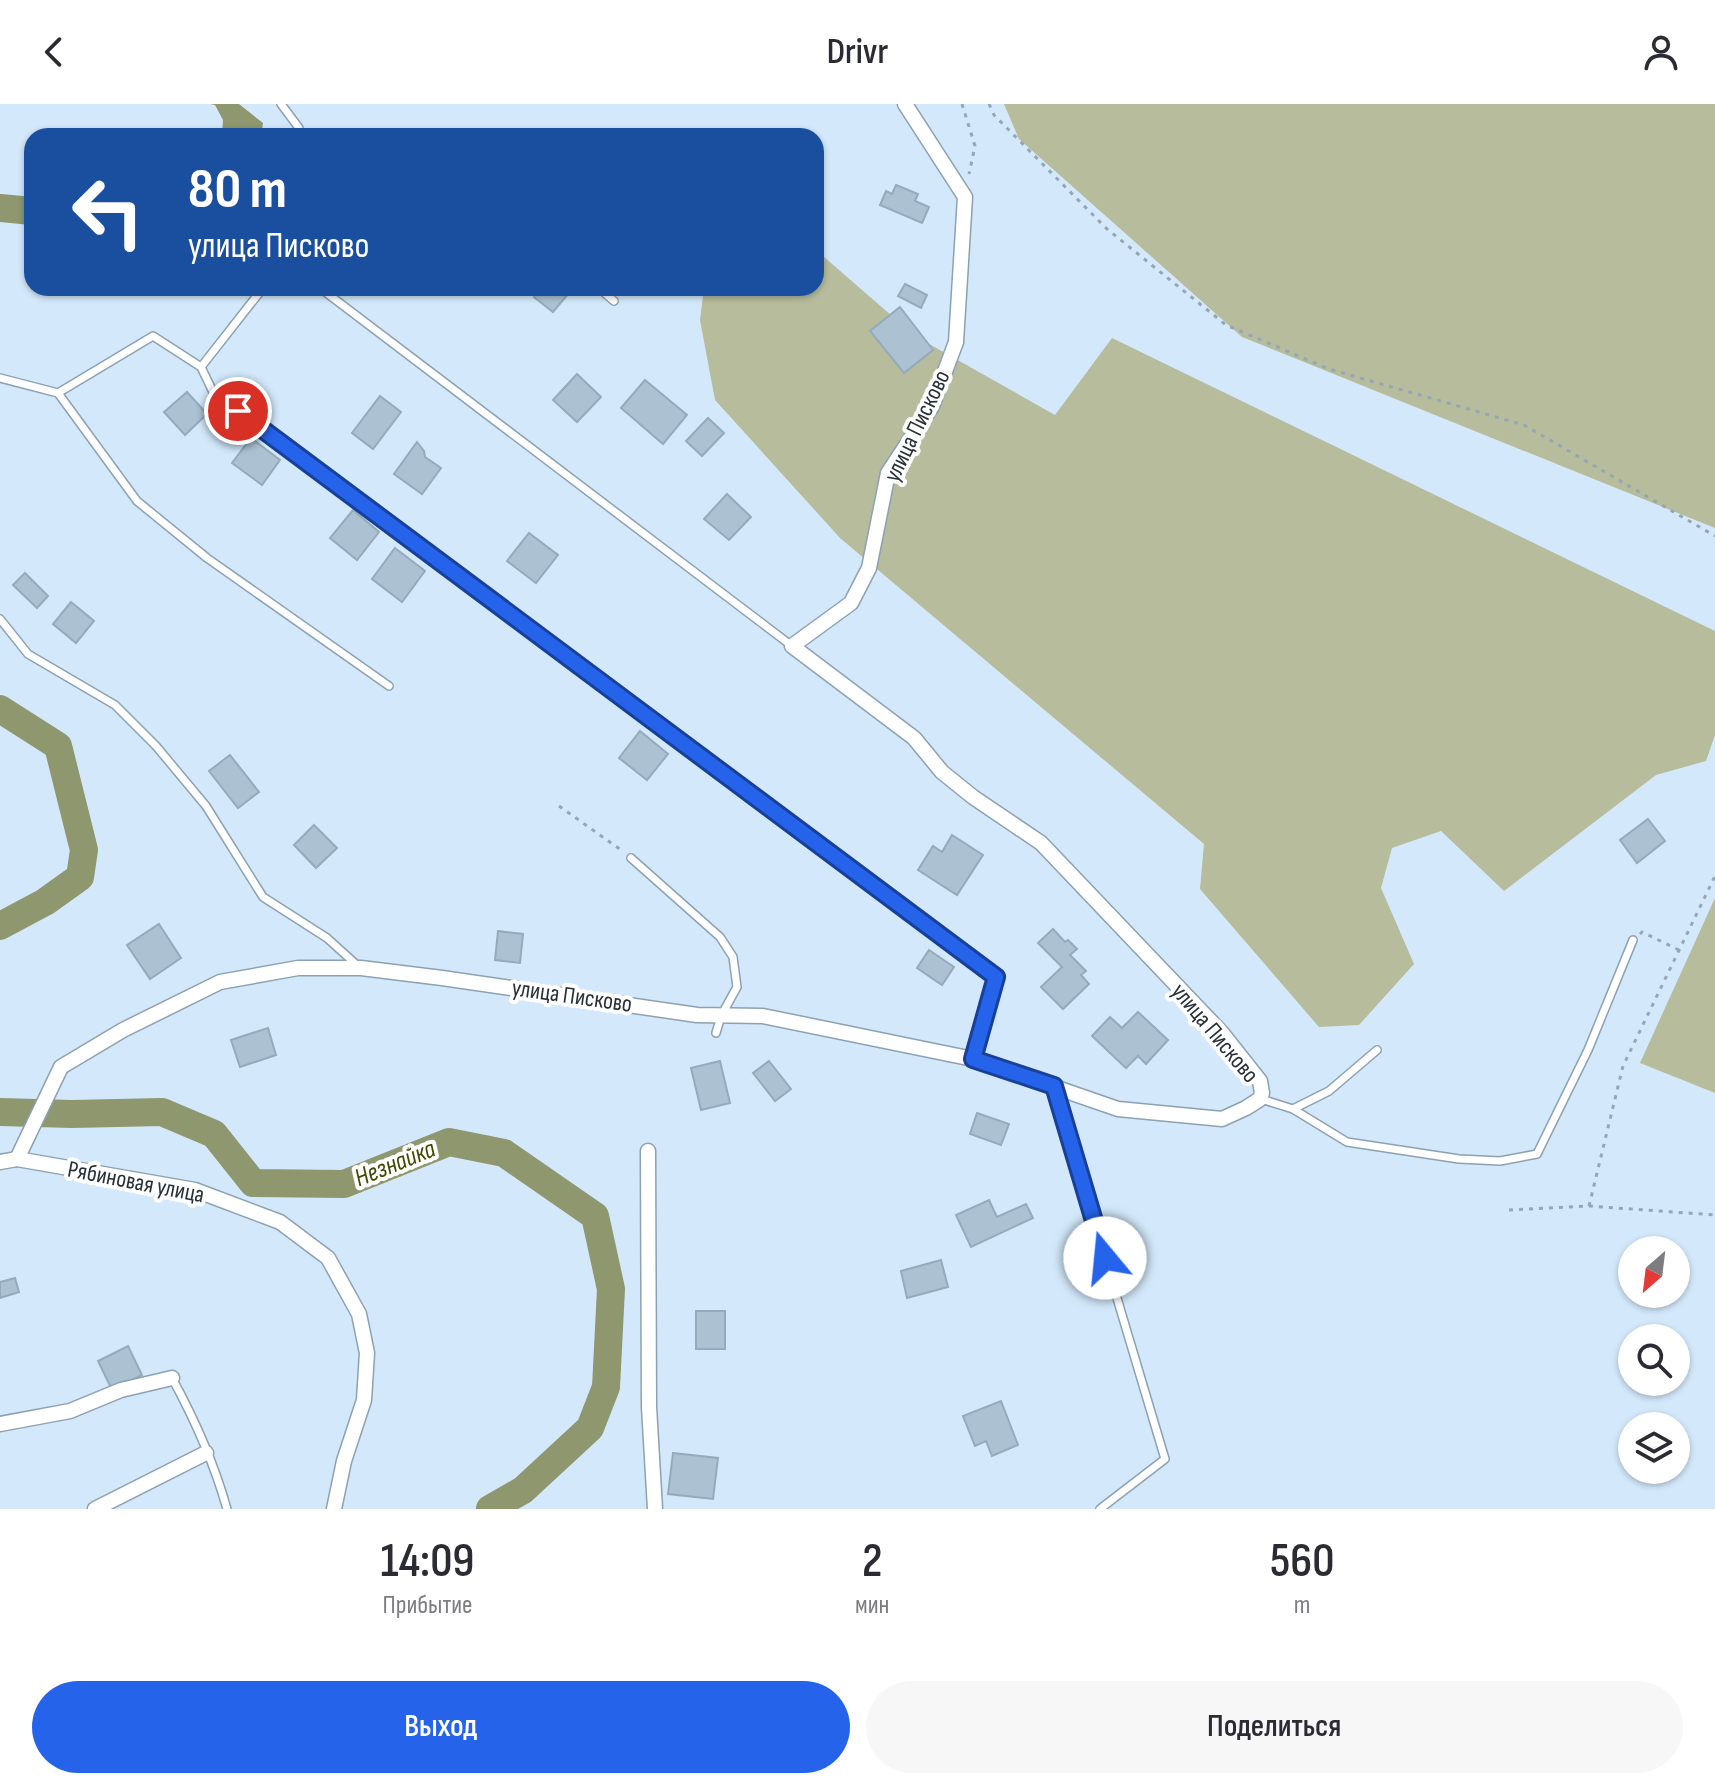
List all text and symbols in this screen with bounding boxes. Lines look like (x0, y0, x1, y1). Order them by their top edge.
icon: back (32, 30, 76, 74)
icon: person (1639, 30, 1683, 74)
text: Drivr (827, 31, 888, 74)
text: 80 m (188, 157, 287, 224)
icon: left (56, 160, 160, 264)
text: улица Писково (188, 225, 369, 268)
street label: улица Писково (877, 365, 957, 487)
pin (204, 377, 272, 445)
icon: arrive (216, 389, 260, 433)
street label: улица Писково (510, 973, 634, 1019)
street label: улица Писково (1165, 977, 1265, 1089)
water label: Незнайка (350, 1134, 440, 1194)
street label: Рябиновая улица (65, 1155, 207, 1209)
position arrow (1063, 1216, 1147, 1300)
north arrow (1618, 1236, 1690, 1308)
map controls (1618, 1236, 1690, 1484)
button: search (1618, 1324, 1690, 1396)
button: layers (1618, 1412, 1690, 1484)
text: 14:09 (381, 1533, 475, 1590)
text: 2 (862, 1533, 882, 1590)
text: 560 (1270, 1533, 1334, 1590)
text: Прибытие (382, 1590, 473, 1621)
text: мин (855, 1590, 889, 1621)
text: m (1294, 1590, 1311, 1621)
button: Выход (32, 1681, 850, 1773)
button: Поделиться (866, 1681, 1683, 1773)

